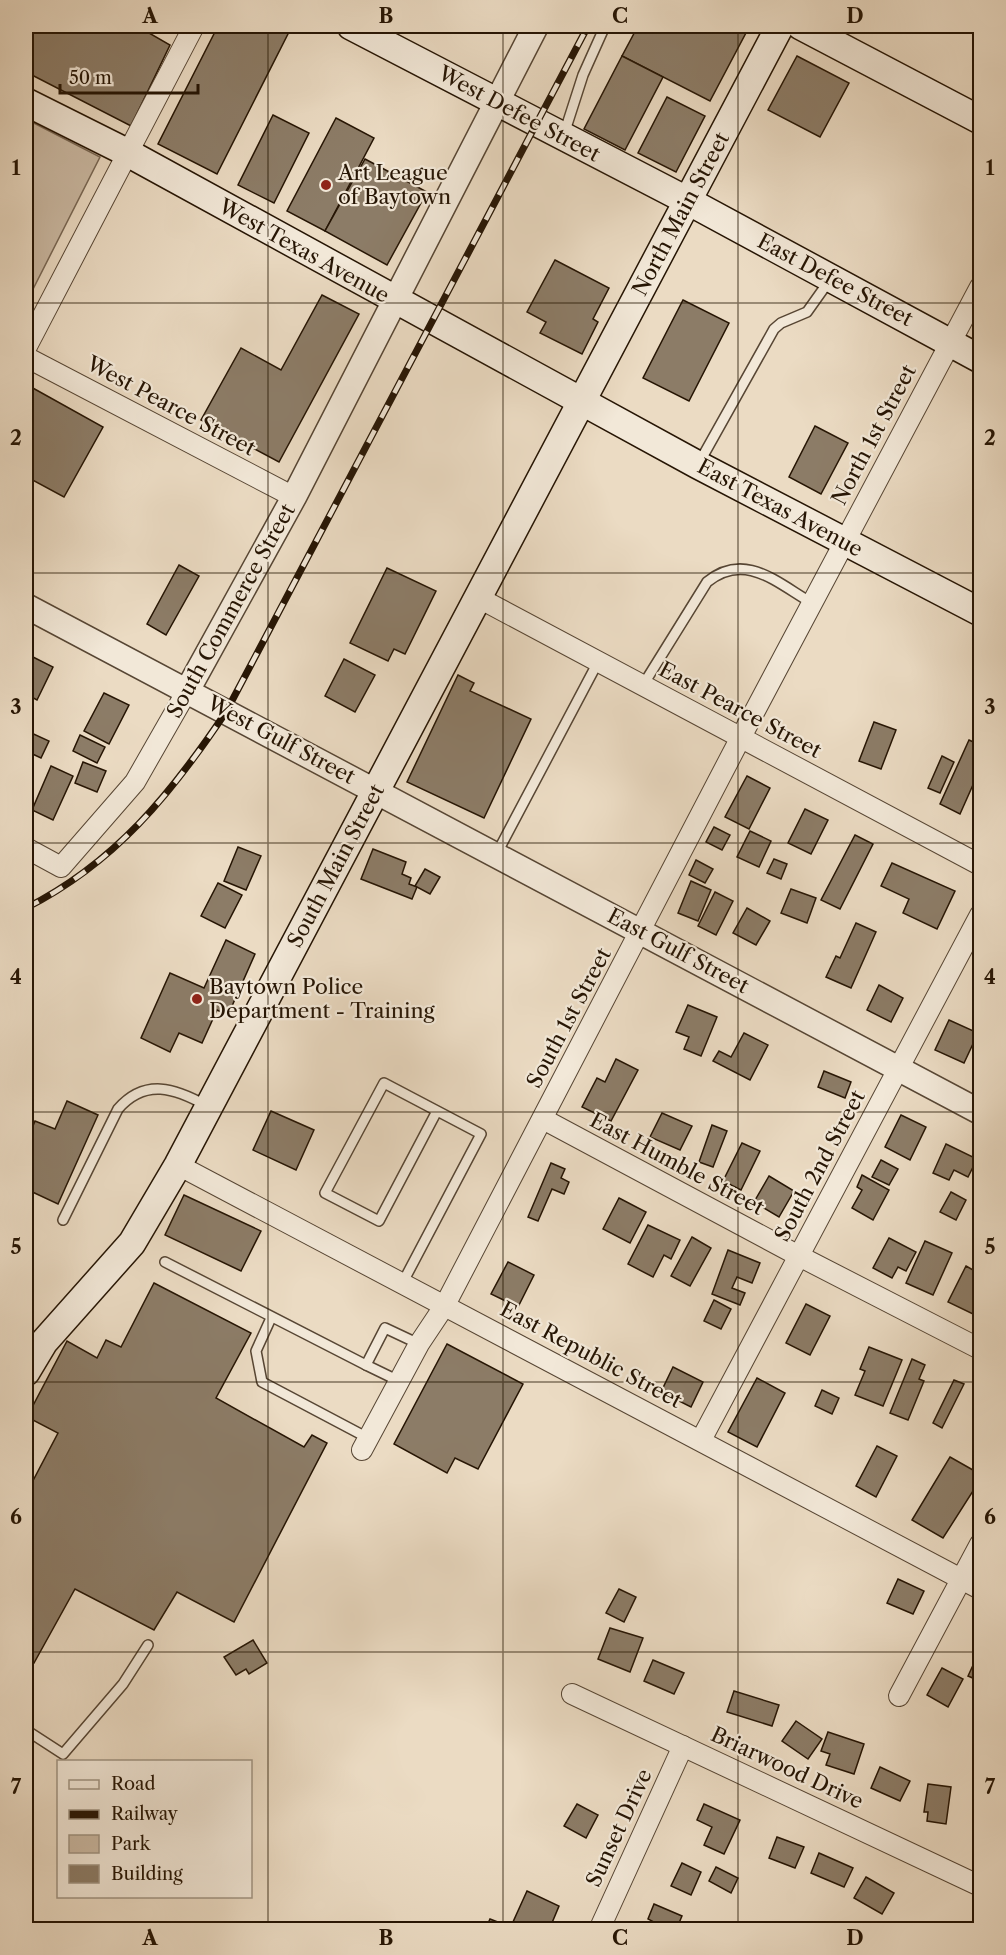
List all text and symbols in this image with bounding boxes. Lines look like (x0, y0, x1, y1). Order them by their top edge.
text: A (141, 4, 158, 28)
text: B (379, 4, 394, 28)
text: C (612, 4, 628, 28)
text: D (846, 4, 864, 28)
scale bar (60, 57, 198, 95)
street label: West Defee Street (433, 60, 605, 167)
text: 50 m (69, 67, 112, 89)
street label: North Main Street (627, 127, 734, 300)
text: 1 (12, 156, 21, 180)
text: 1 (986, 156, 995, 180)
place label: Art League of Baytown (337, 160, 451, 209)
marker: Art League of Baytown (319, 178, 333, 192)
street label: West Texas Avenue (214, 193, 394, 308)
street label: East Defee Street (753, 228, 918, 331)
street label: West Pearce Street (82, 350, 260, 461)
street label: North 1st Street (826, 360, 921, 509)
text: 2 (10, 426, 22, 450)
text: 2 (984, 426, 996, 450)
street label: East Texas Avenue (693, 453, 867, 562)
street label: South Commerce Street (161, 499, 300, 722)
street label: East Pearce Street (655, 656, 826, 763)
street label: West Gulf Street (202, 690, 360, 789)
text: 3 (10, 695, 22, 719)
text: 3 (984, 695, 996, 719)
street label: South Main Street (282, 779, 389, 952)
street label: East Gulf Street (603, 903, 754, 999)
street label: South 1st Street (521, 943, 616, 1092)
text: 4 (10, 965, 22, 989)
text: 4 (984, 965, 996, 989)
place label: Baytown Police Department - Training (209, 974, 436, 1023)
marker: Baytown Police Department - Training (190, 992, 204, 1006)
street label: South 2nd Street (769, 1085, 870, 1246)
street label: East Humble Street (586, 1107, 769, 1220)
text: 5 (10, 1235, 22, 1259)
text: 5 (984, 1235, 996, 1259)
street label: East Republic Street (496, 1296, 687, 1413)
text: 6 (10, 1505, 22, 1529)
text: 6 (984, 1505, 996, 1529)
street label: Briarwood Drive (707, 1721, 867, 1814)
legend (57, 1760, 252, 1898)
street label: Sunset Drive (580, 1765, 657, 1891)
text: Road (111, 1773, 156, 1795)
text: 7 (11, 1775, 22, 1799)
text: 7 (985, 1775, 996, 1799)
text: Railway (111, 1803, 179, 1825)
text: Park (111, 1833, 152, 1855)
text: Building (111, 1863, 183, 1885)
text: A (141, 1926, 158, 1950)
text: B (379, 1926, 394, 1950)
text: C (612, 1926, 628, 1950)
text: D (846, 1926, 864, 1950)

